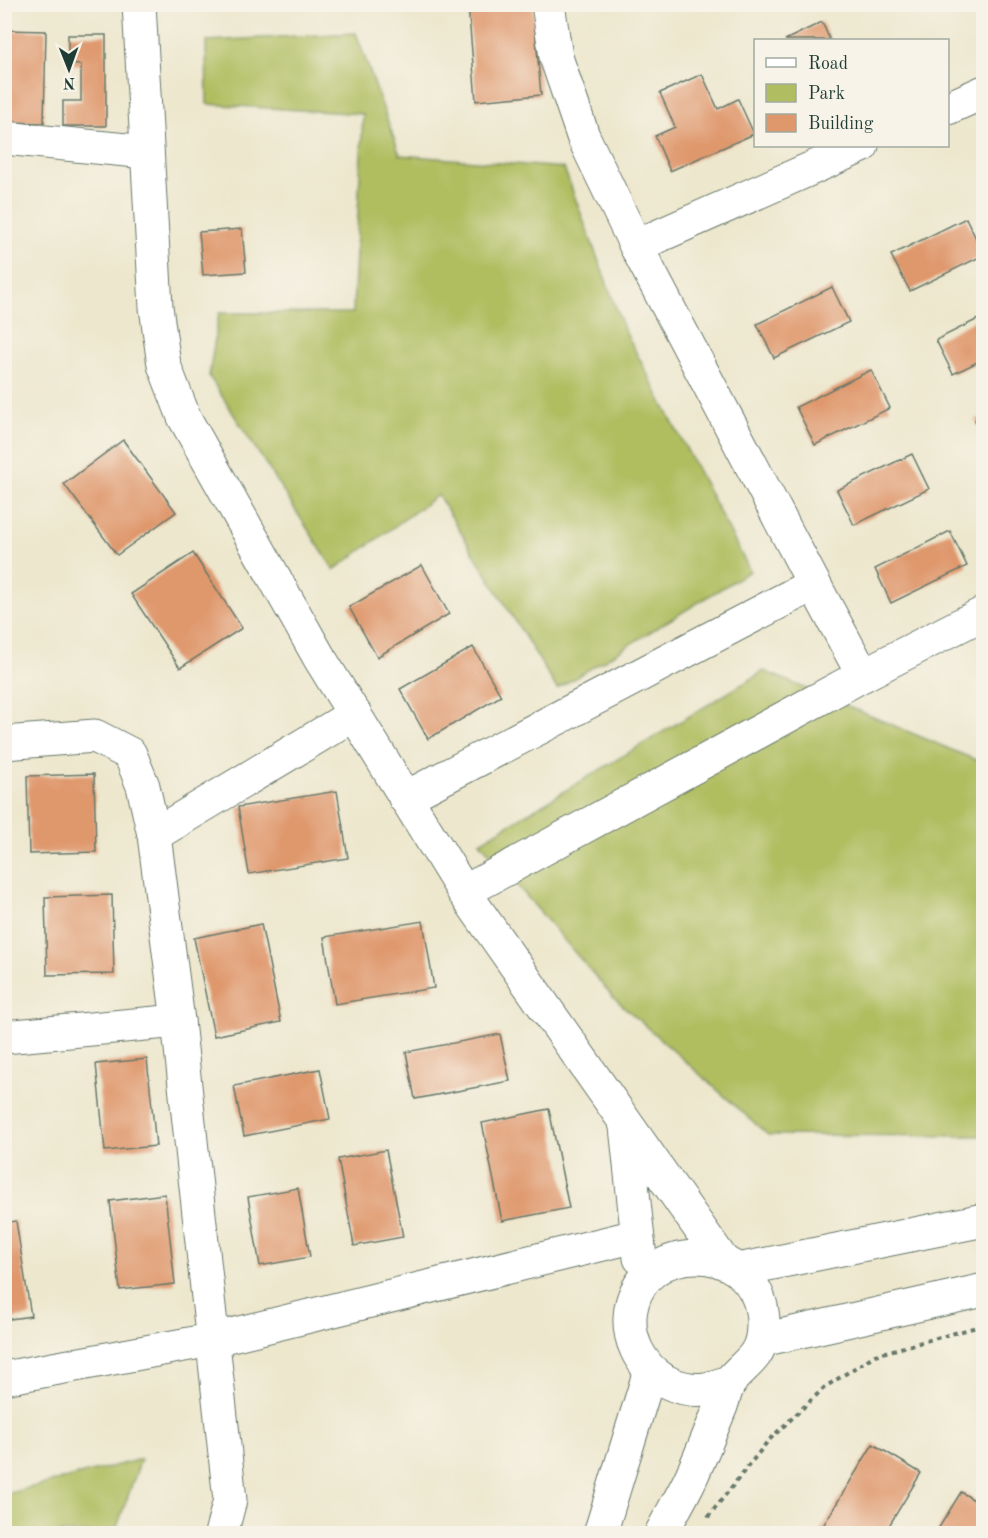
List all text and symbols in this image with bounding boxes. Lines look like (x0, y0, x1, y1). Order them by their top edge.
north arrow (39, 39, 99, 99)
legend (754, 39, 949, 147)
text: Road (808, 55, 848, 73)
text: N (62, 74, 75, 90)
text: Park (808, 85, 845, 103)
text: Building (808, 115, 874, 133)

